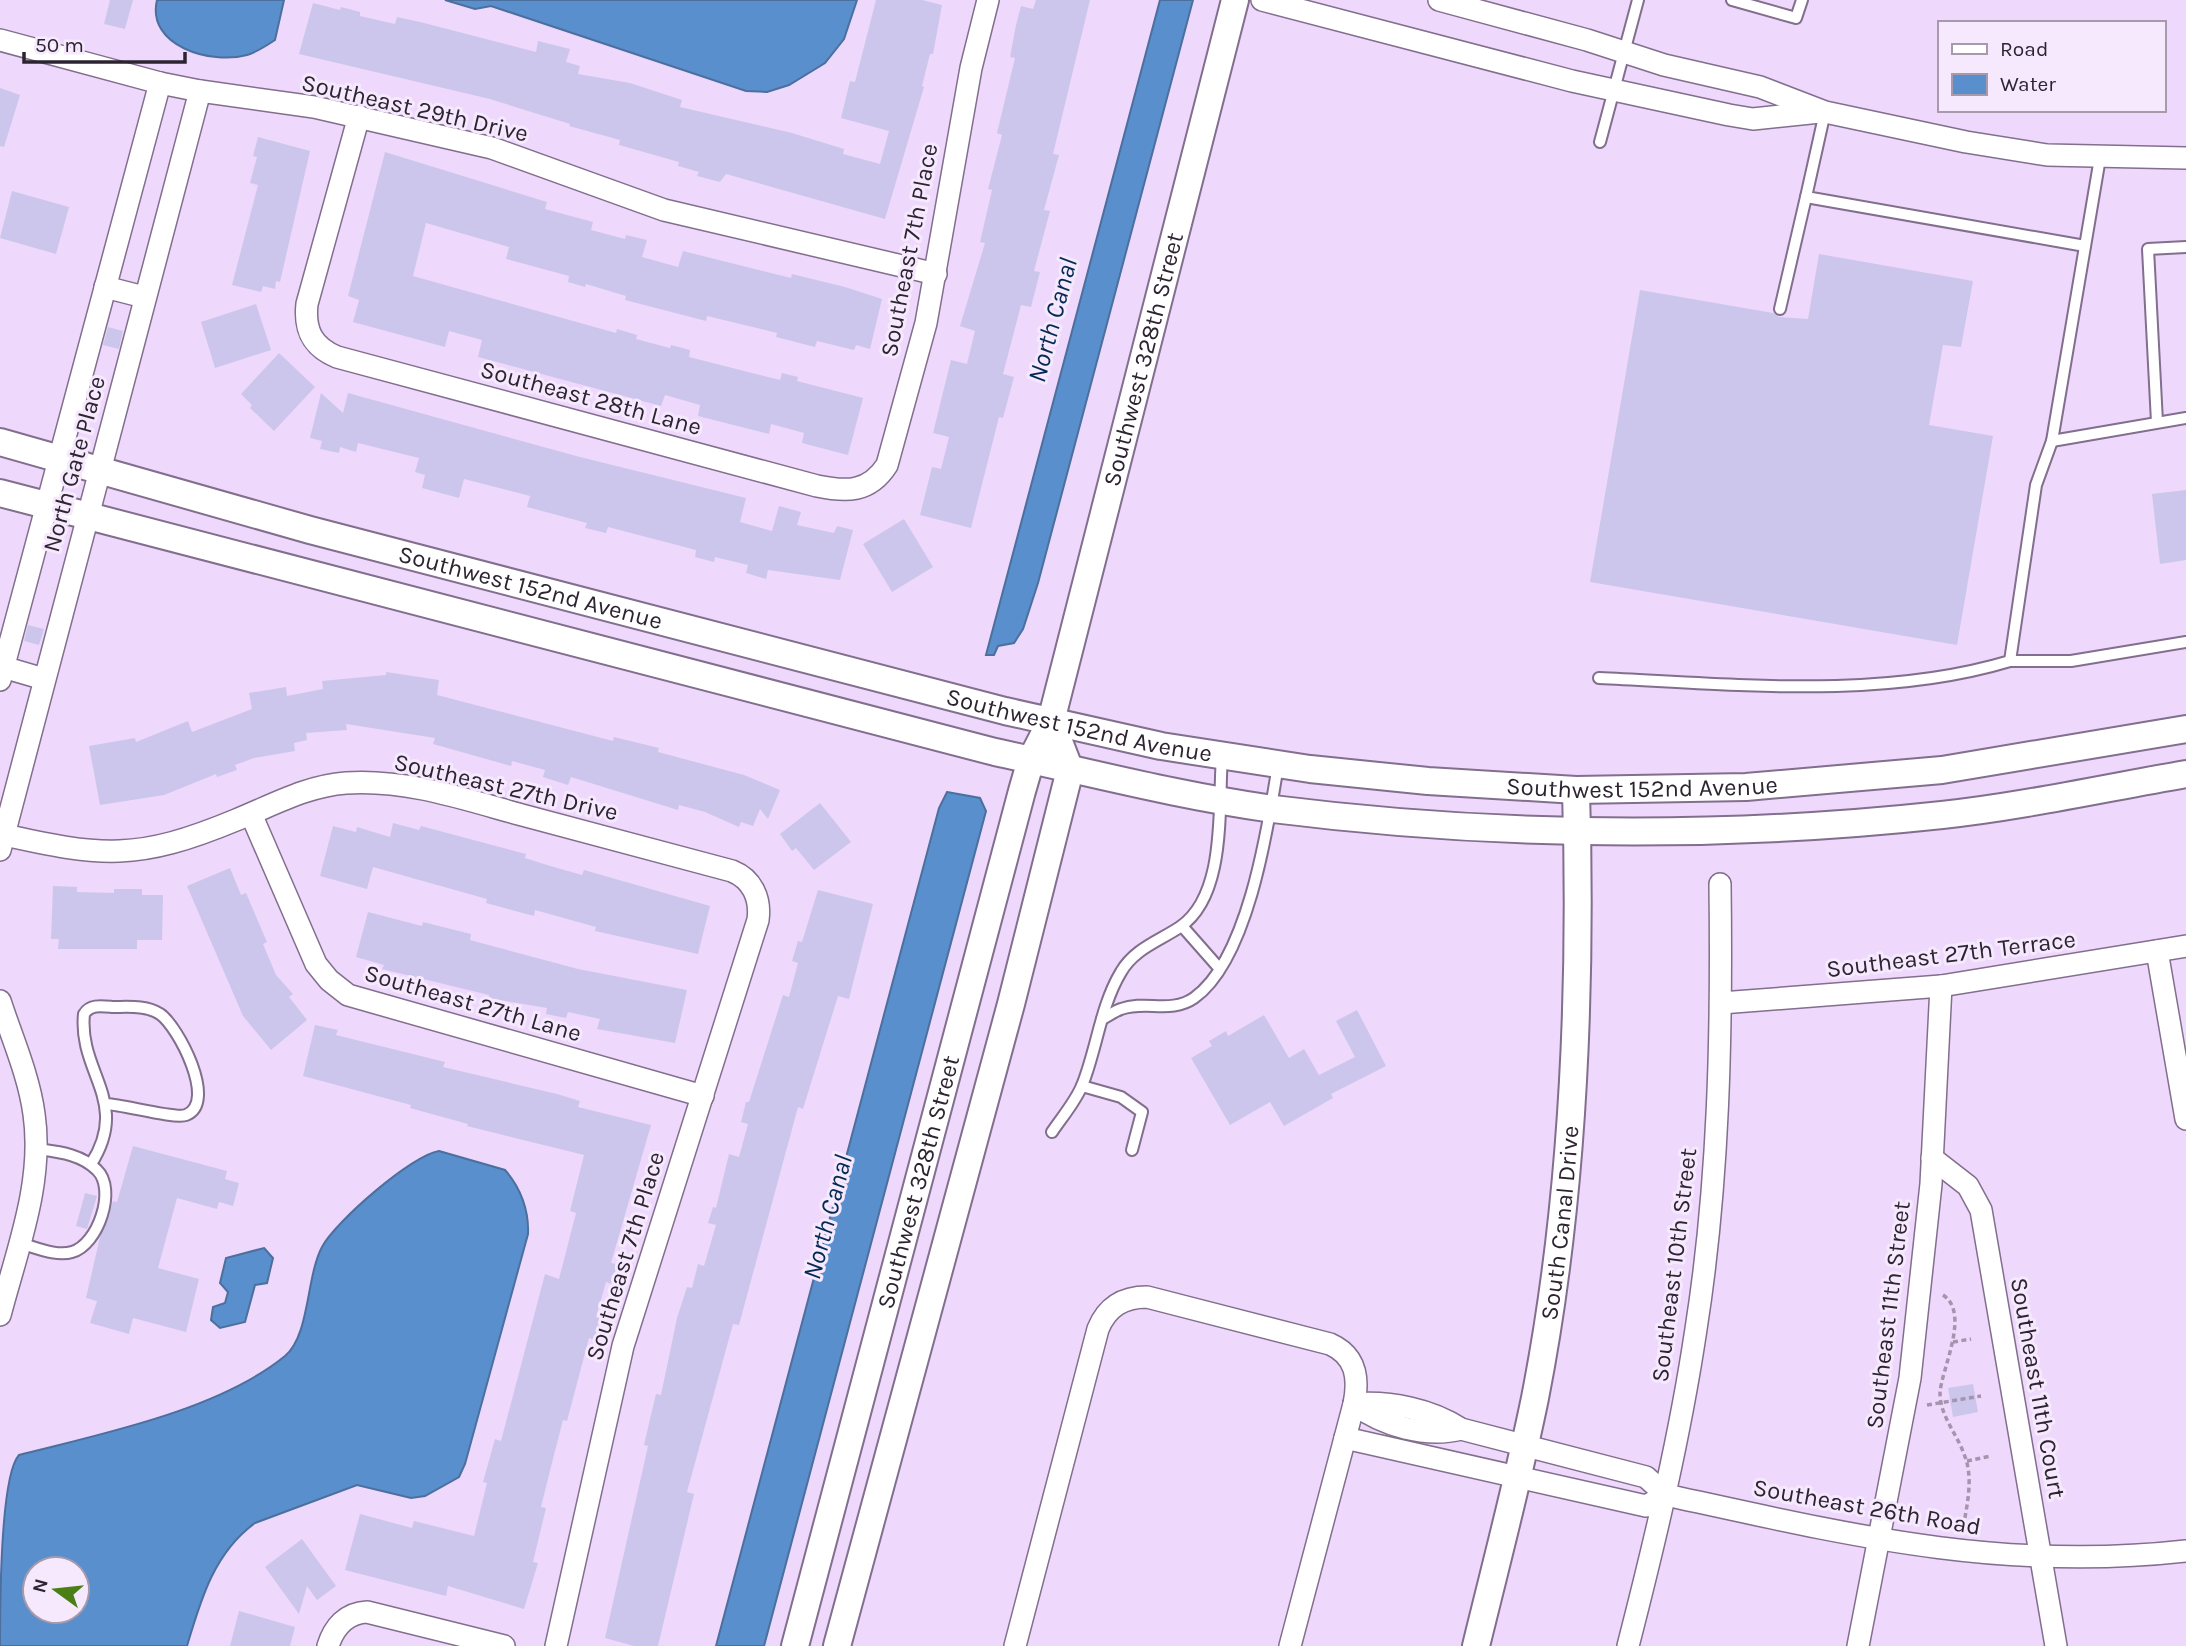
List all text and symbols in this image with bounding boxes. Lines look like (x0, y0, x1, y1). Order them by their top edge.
scale bar (24, 21, 186, 65)
legend (1938, 21, 2165, 112)
text: 50 m (35, 33, 84, 57)
text: Road (2000, 37, 2048, 61)
street label: Southeast 29th Drive (299, 68, 531, 148)
text: Water (2000, 72, 2056, 96)
street label: Southeast 7th Place (875, 141, 943, 359)
street label: Southwest 328th Street (1097, 230, 1189, 489)
water label: North Canal (1021, 255, 1084, 386)
street label: Southeast 28th Lane (477, 355, 705, 441)
street label: North Gate Place (37, 373, 111, 555)
street label: Southwest 152nd Avenue (395, 540, 665, 635)
street label: Southwest 152nd Avenue (943, 682, 1214, 768)
street label: Southeast 27th Drive (391, 748, 621, 826)
street label: Southwest 152nd Avenue (1506, 770, 1779, 804)
street label: Southeast 27th Terrace (1825, 925, 2077, 983)
street label: Southeast 27th Lane (361, 959, 585, 1047)
street label: Southwest 328th Street (871, 1052, 965, 1312)
street label: South Canal Drive (1535, 1125, 1584, 1322)
street label: Southeast 10th Street (1646, 1146, 1702, 1384)
street label: Southeast 7th Place (580, 1148, 670, 1364)
water label: North Canal (796, 1152, 859, 1283)
street label: Southeast 11th Street (1860, 1199, 1916, 1431)
street label: Southeast 11th Court (2005, 1275, 2071, 1501)
street label: Southeast 26th Road (1751, 1473, 1983, 1541)
north arrow (21, 1555, 91, 1625)
text: N (28, 1576, 53, 1595)

